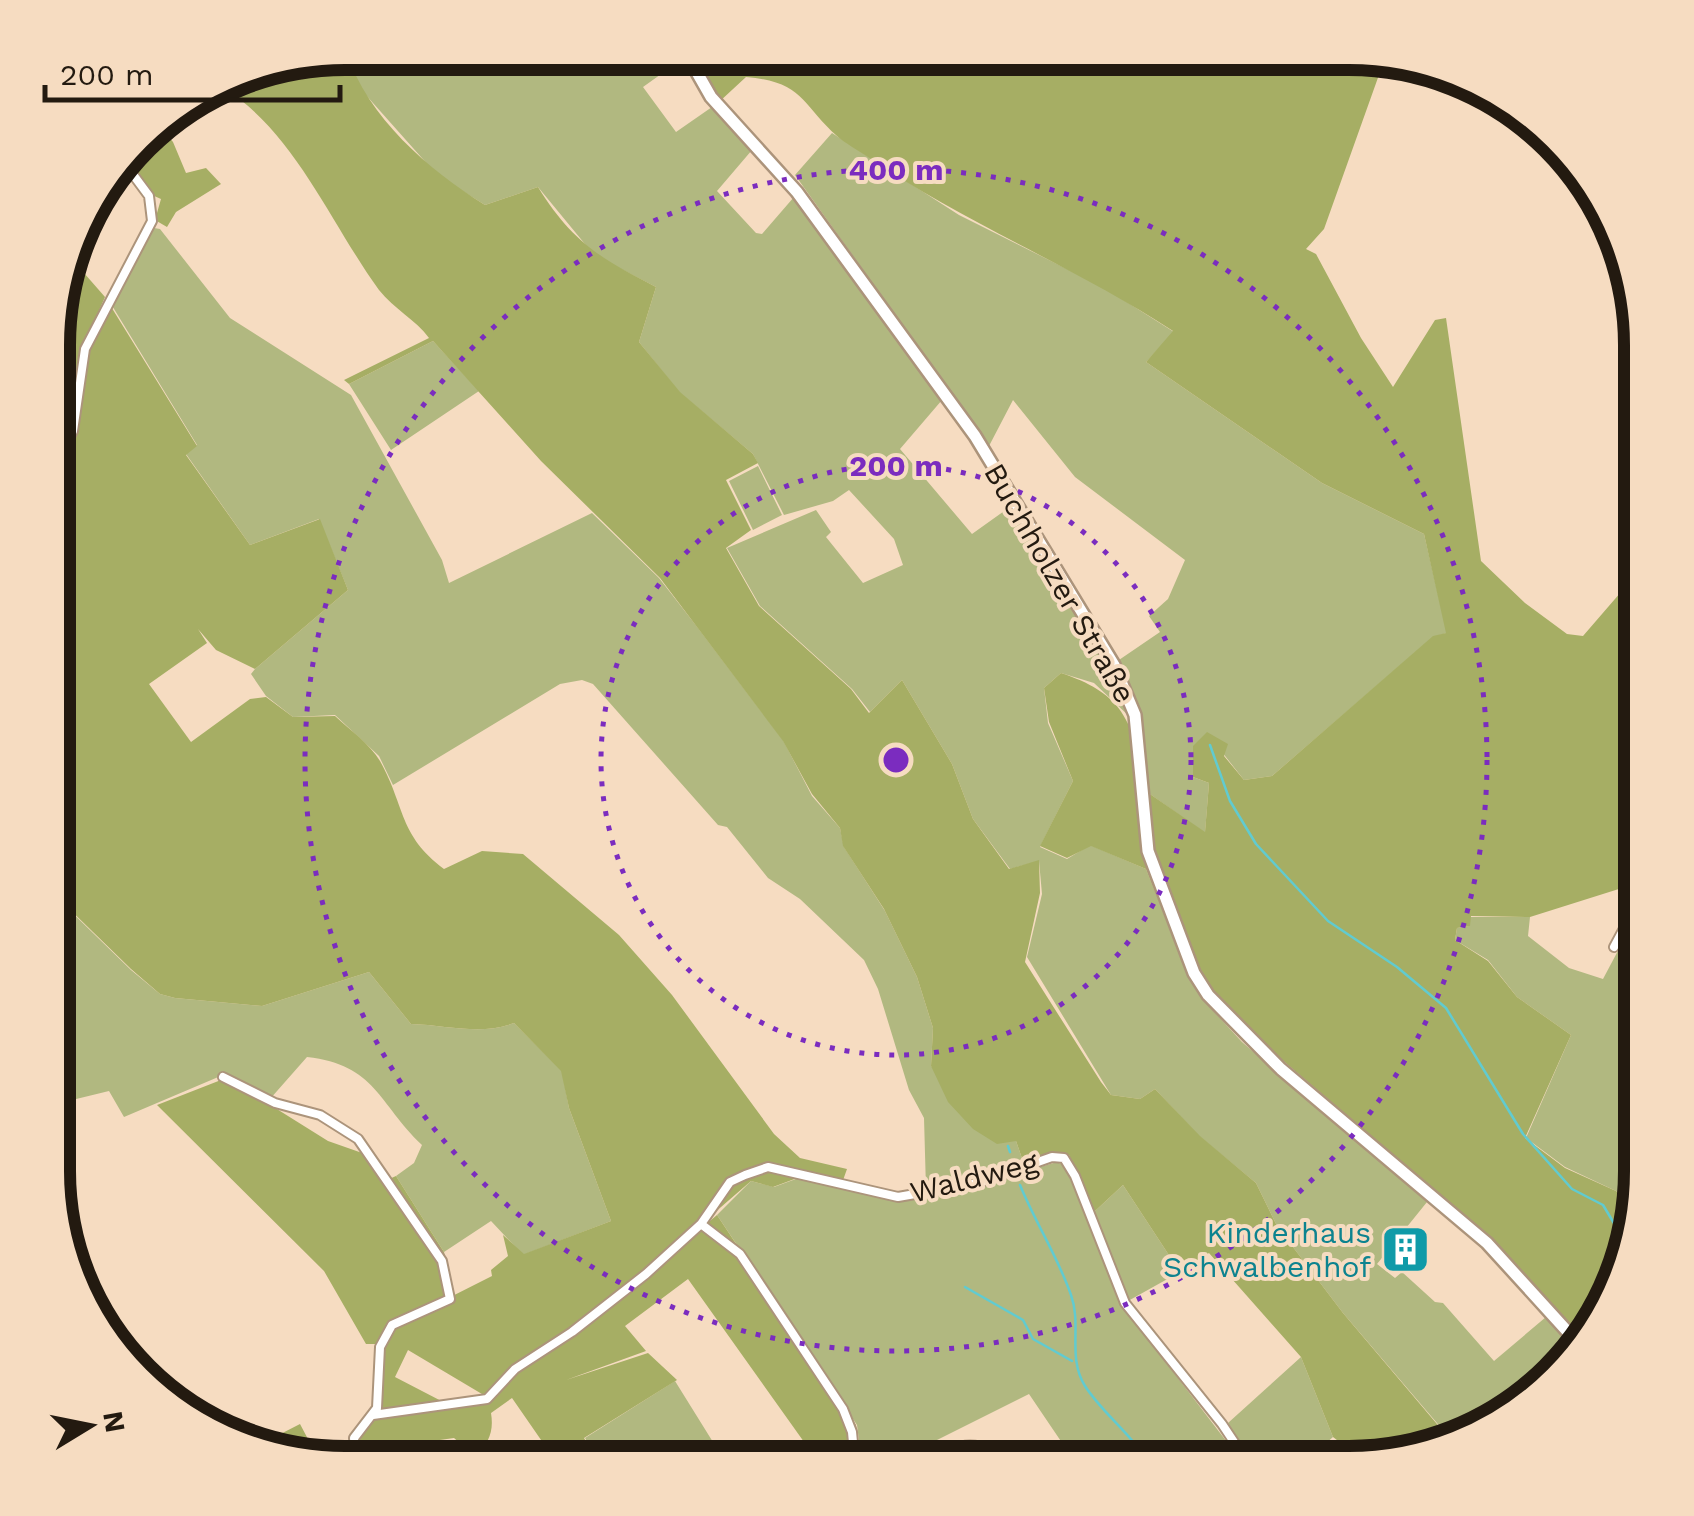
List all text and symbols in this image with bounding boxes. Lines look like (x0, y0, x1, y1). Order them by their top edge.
scale bar (45, 40, 340, 102)
text: 200 m (60, 57, 154, 92)
text: 400 m (849, 152, 943, 187)
text: 200 m (849, 448, 943, 483)
street label: Buchholzer Straße (977, 457, 1143, 709)
centre of rings (878, 742, 914, 778)
street label: Waldweg (906, 1144, 1042, 1210)
place label: Kinderhaus Schwalbenhof (1163, 1215, 1371, 1284)
building icon: Kinderhaus Schwalbenhof (1380, 1223, 1432, 1275)
north arrow (40, 1376, 140, 1476)
text: N (96, 1409, 132, 1435)

